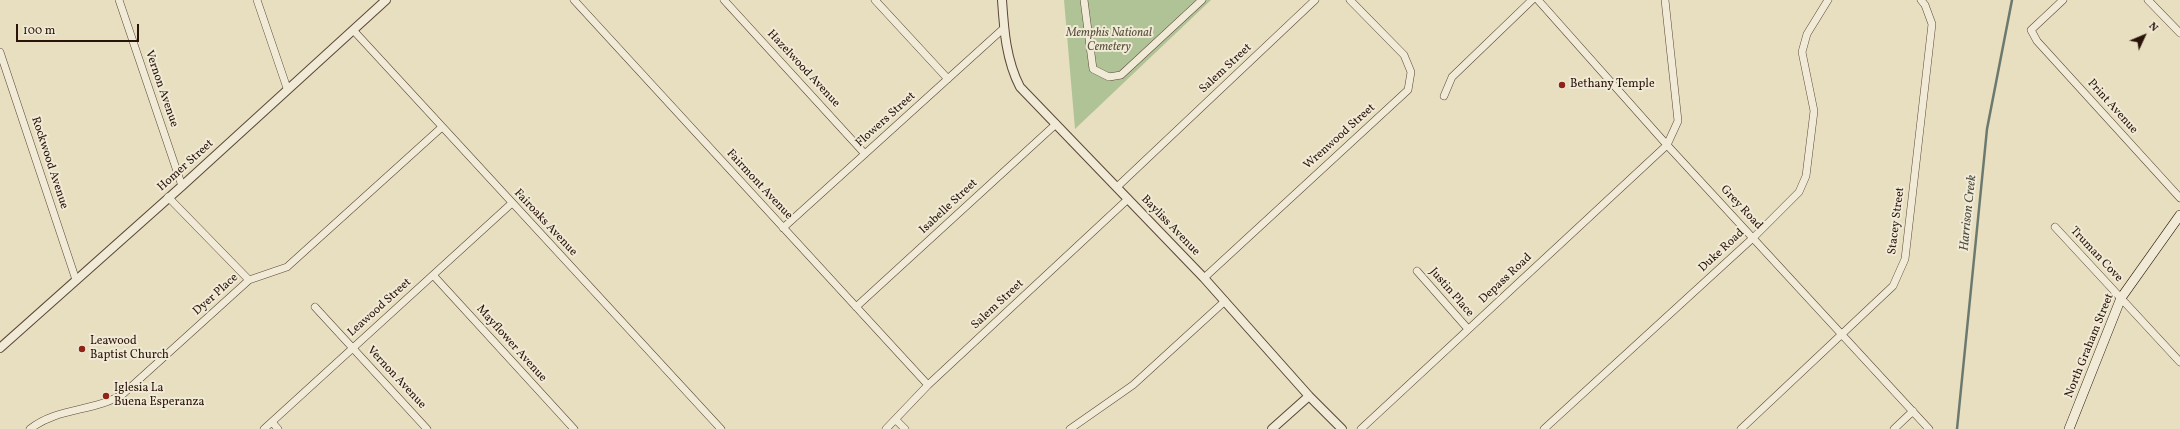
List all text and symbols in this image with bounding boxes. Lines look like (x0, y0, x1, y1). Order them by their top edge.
scale bar (18, 16, 141, 42)
north arrow (2124, 16, 2164, 56)
text: N (2145, 19, 2161, 35)
text: 100 m (23, 23, 55, 39)
street label: Hazelwood Avenue (763, 27, 843, 111)
park label: Memphis National Cemetery (1066, 27, 1152, 55)
street label: Salem Street (1197, 41, 1255, 97)
street label: Vernon Avenue (141, 49, 181, 129)
street label: Print Avenue (2084, 77, 2140, 137)
place label: Bethany Temple (1570, 78, 1655, 92)
marker: Bethany Temple (1557, 80, 1567, 90)
street label: Flowers Street (853, 89, 919, 151)
street label: Wrenwood Street (1301, 101, 1379, 173)
street label: Rockwood Avenue (27, 115, 71, 211)
street label: Homer Street (155, 137, 217, 195)
street label: Fairmont Avenue (723, 147, 795, 223)
water label: Harrison Creek (1957, 174, 1981, 252)
street label: Isabelle Street (917, 176, 981, 238)
street label: Grey Road (1717, 183, 1765, 233)
street label: Fairoaks Avenue (510, 186, 580, 260)
street label: Stacey Street (1886, 186, 1908, 256)
street label: Bayliss Avenue (1137, 193, 1203, 259)
street label: Truman Cove (2067, 224, 2125, 286)
street label: Duke Road (1696, 226, 1748, 276)
street label: Depass Road (1477, 251, 1535, 307)
street label: Justin Place (1426, 265, 1476, 321)
street label: Dyer Place (190, 271, 242, 319)
street label: Leawood Street (345, 276, 415, 340)
street label: Salem Street (969, 277, 1027, 333)
street label: North Graham Street (2062, 292, 2118, 400)
street label: Mayflower Avenue (473, 303, 549, 385)
place label: Leawood Baptist Church (90, 335, 169, 363)
marker: Leawood Baptist Church (77, 344, 87, 354)
street label: Vernon Avenue (363, 344, 429, 412)
place label: Iglesia La Buena Esperanza (114, 382, 205, 410)
marker: Iglesia La Buena Esperanza (101, 391, 111, 401)

